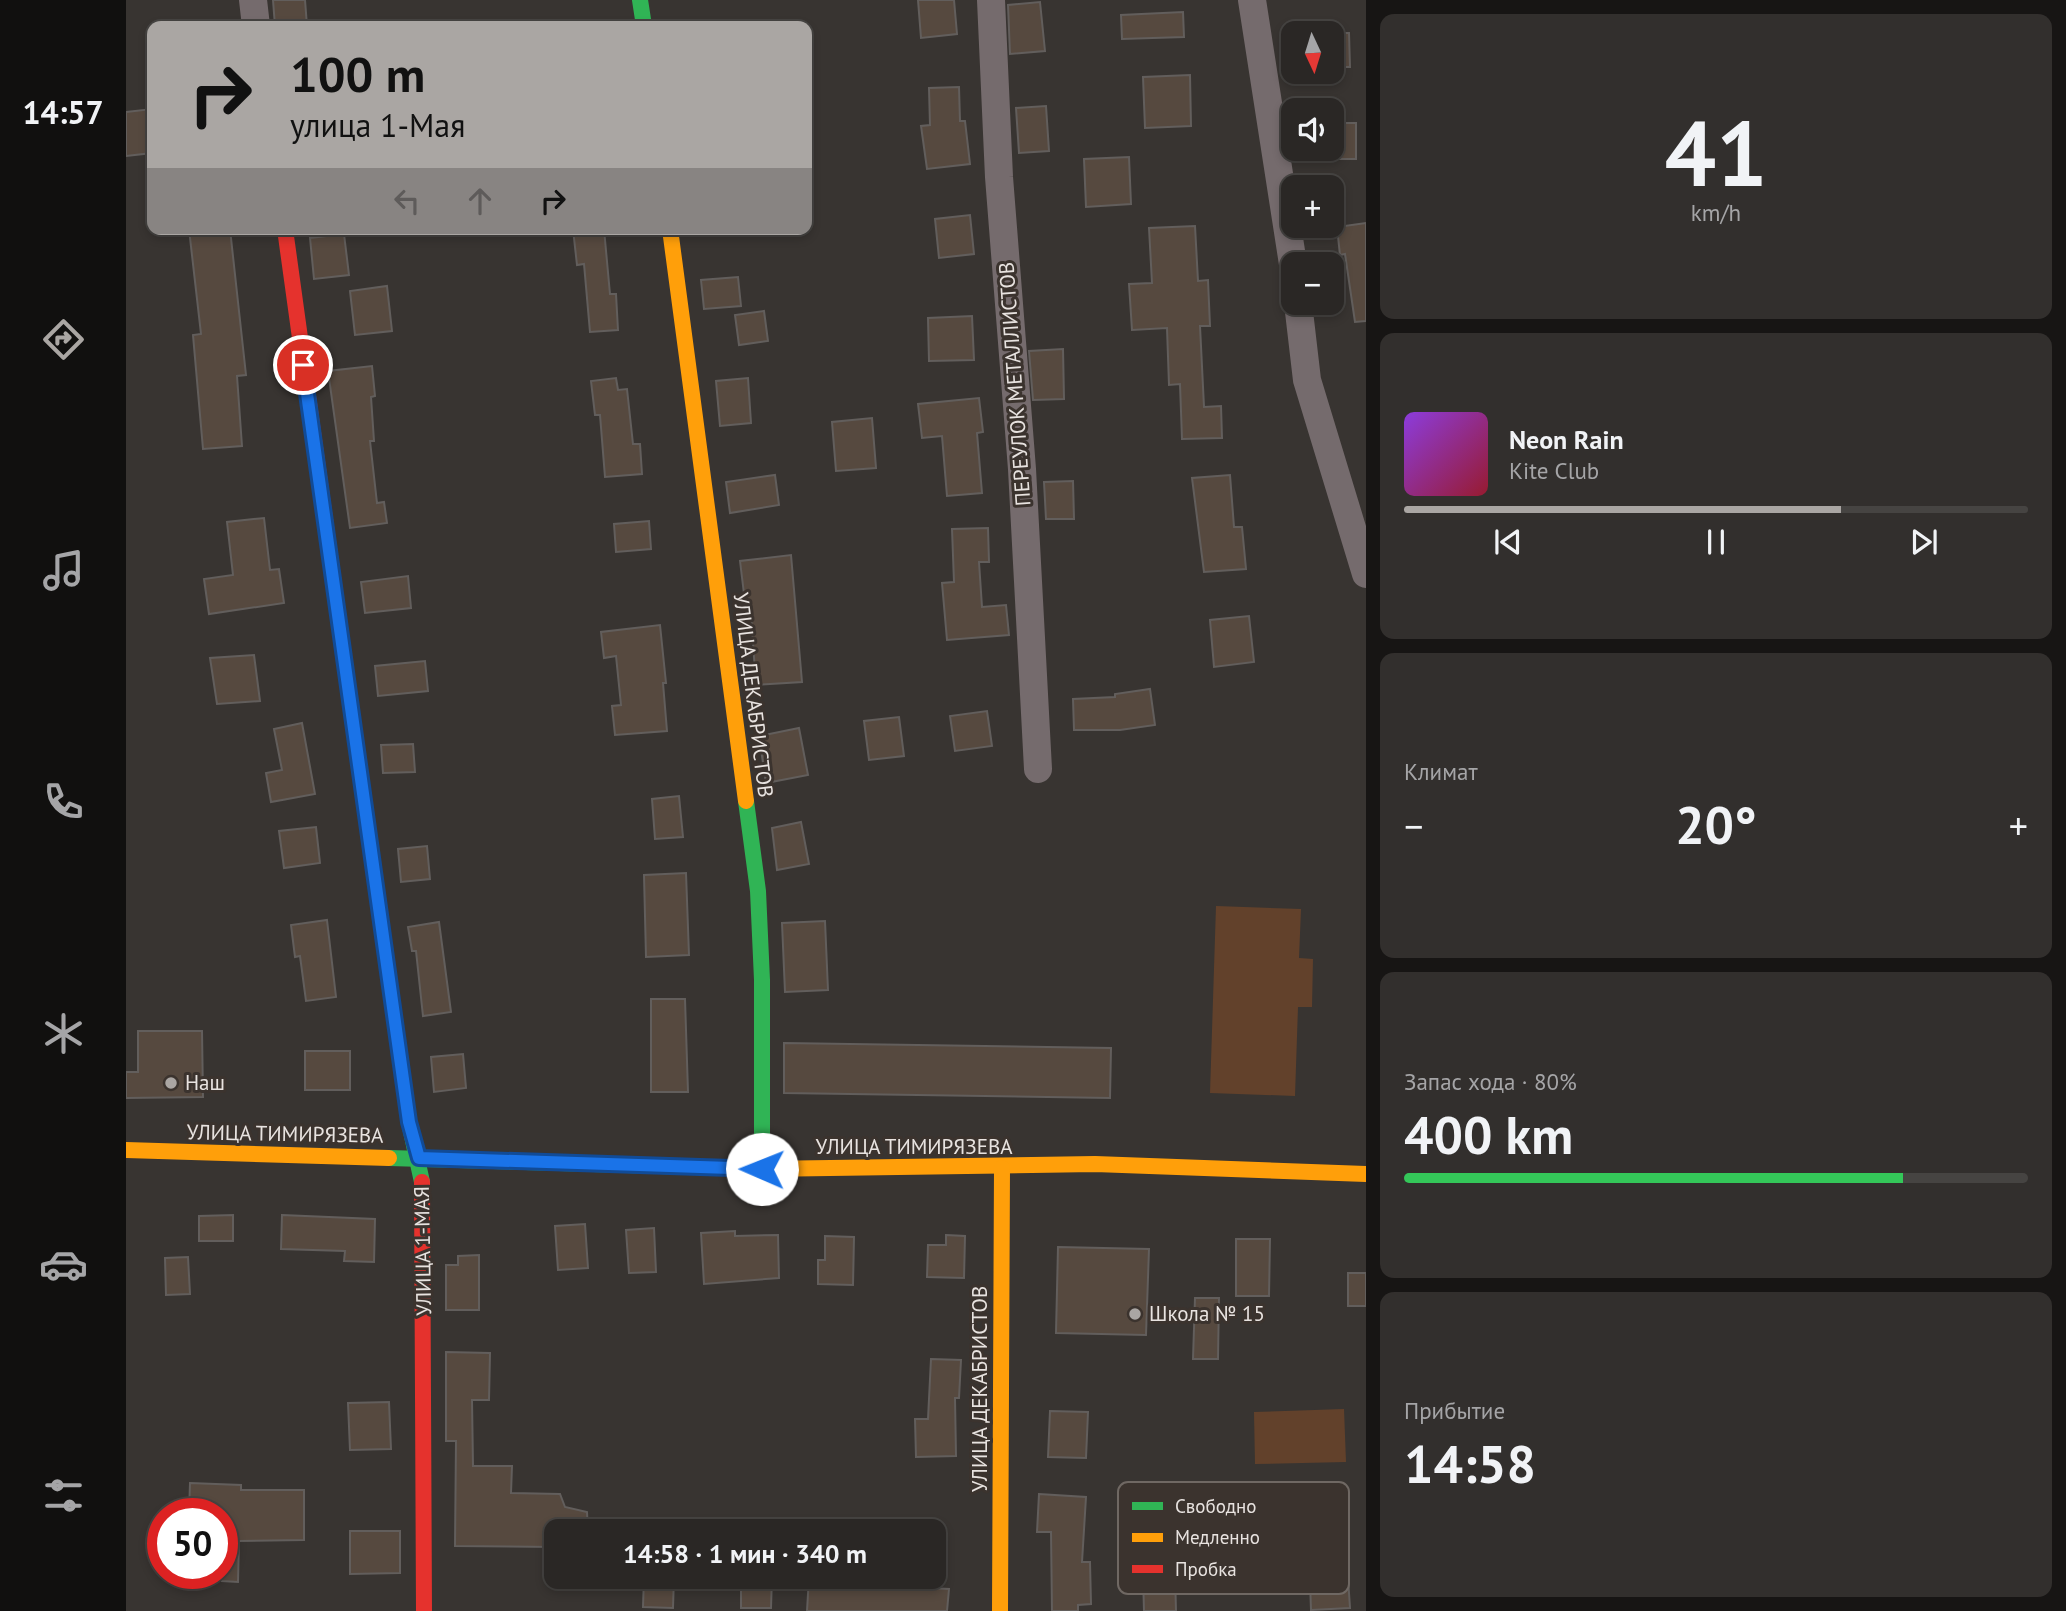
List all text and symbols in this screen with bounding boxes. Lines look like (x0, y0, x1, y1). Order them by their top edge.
north arrow (1281, 21, 1344, 84)
map controls (1281, 21, 1344, 315)
text: 100 m (290, 42, 425, 106)
icon: right (175, 49, 266, 140)
text: 14:57 (22, 91, 104, 133)
text: 41 (1664, 93, 1768, 211)
button: sound (1281, 98, 1344, 161)
text: улица 1-Мая (290, 104, 465, 146)
button: + (1281, 175, 1344, 238)
icon: left (388, 182, 426, 220)
icon: ahead (461, 182, 499, 220)
icon: right (534, 182, 572, 220)
text: km/h (1691, 198, 1741, 227)
button: − (1281, 252, 1344, 315)
street label: ПЕРЕУЛОК МЕТАЛЛИСТОВ (992, 261, 1037, 507)
icon: directions (39, 315, 88, 364)
pin (273, 335, 333, 395)
icon: arrive (284, 346, 322, 384)
text: Neon Rain (1509, 423, 1624, 456)
text: Kite Club (1509, 456, 1599, 485)
icon: previous (1489, 523, 1527, 561)
icon: pause (1697, 523, 1735, 561)
icon: next (1905, 523, 1943, 561)
icon: music (39, 546, 88, 595)
street label: УЛИЦА ДЕКАБРИСТОВ (728, 591, 779, 799)
text: Климат (1404, 757, 1478, 786)
icon: phone (39, 777, 88, 826)
text: 20° (1675, 791, 1757, 858)
text: − (1404, 801, 1423, 850)
text: + (2009, 801, 2028, 850)
icon: climate (39, 1009, 88, 1058)
text: Запас хода · 80% (1404, 1067, 1577, 1096)
place label: Наш (185, 1069, 225, 1096)
marker: Наш (163, 1075, 179, 1091)
text: 400 km (1404, 1101, 1573, 1168)
street label: УЛИЦА ТИМИРЯЗЕВА (186, 1118, 384, 1149)
position arrow (725, 1132, 799, 1206)
street label: УЛИЦА ТИМИРЯЗЕВА (816, 1133, 1013, 1160)
street label: УЛИЦА 1-МАЯ (408, 1186, 437, 1316)
icon: car (39, 1240, 88, 1289)
street label: УЛИЦА ДЕКАБРИСТОВ (966, 1286, 993, 1492)
place label: Школа № 15 (1149, 1300, 1265, 1327)
marker: Школа № 15 (1127, 1306, 1143, 1322)
text: Прибытие (1404, 1396, 1505, 1425)
text: 14:58 (1404, 1430, 1536, 1497)
icon: filters (39, 1471, 88, 1520)
legend (1118, 1482, 1349, 1594)
text: Свободно (1175, 1494, 1257, 1518)
speed limit sign: 50 (147, 1498, 238, 1589)
text: Медленно (1175, 1525, 1260, 1549)
text: 14:58 · 1 мин · 340 m (623, 1537, 867, 1570)
text: Пробка (1175, 1557, 1237, 1581)

